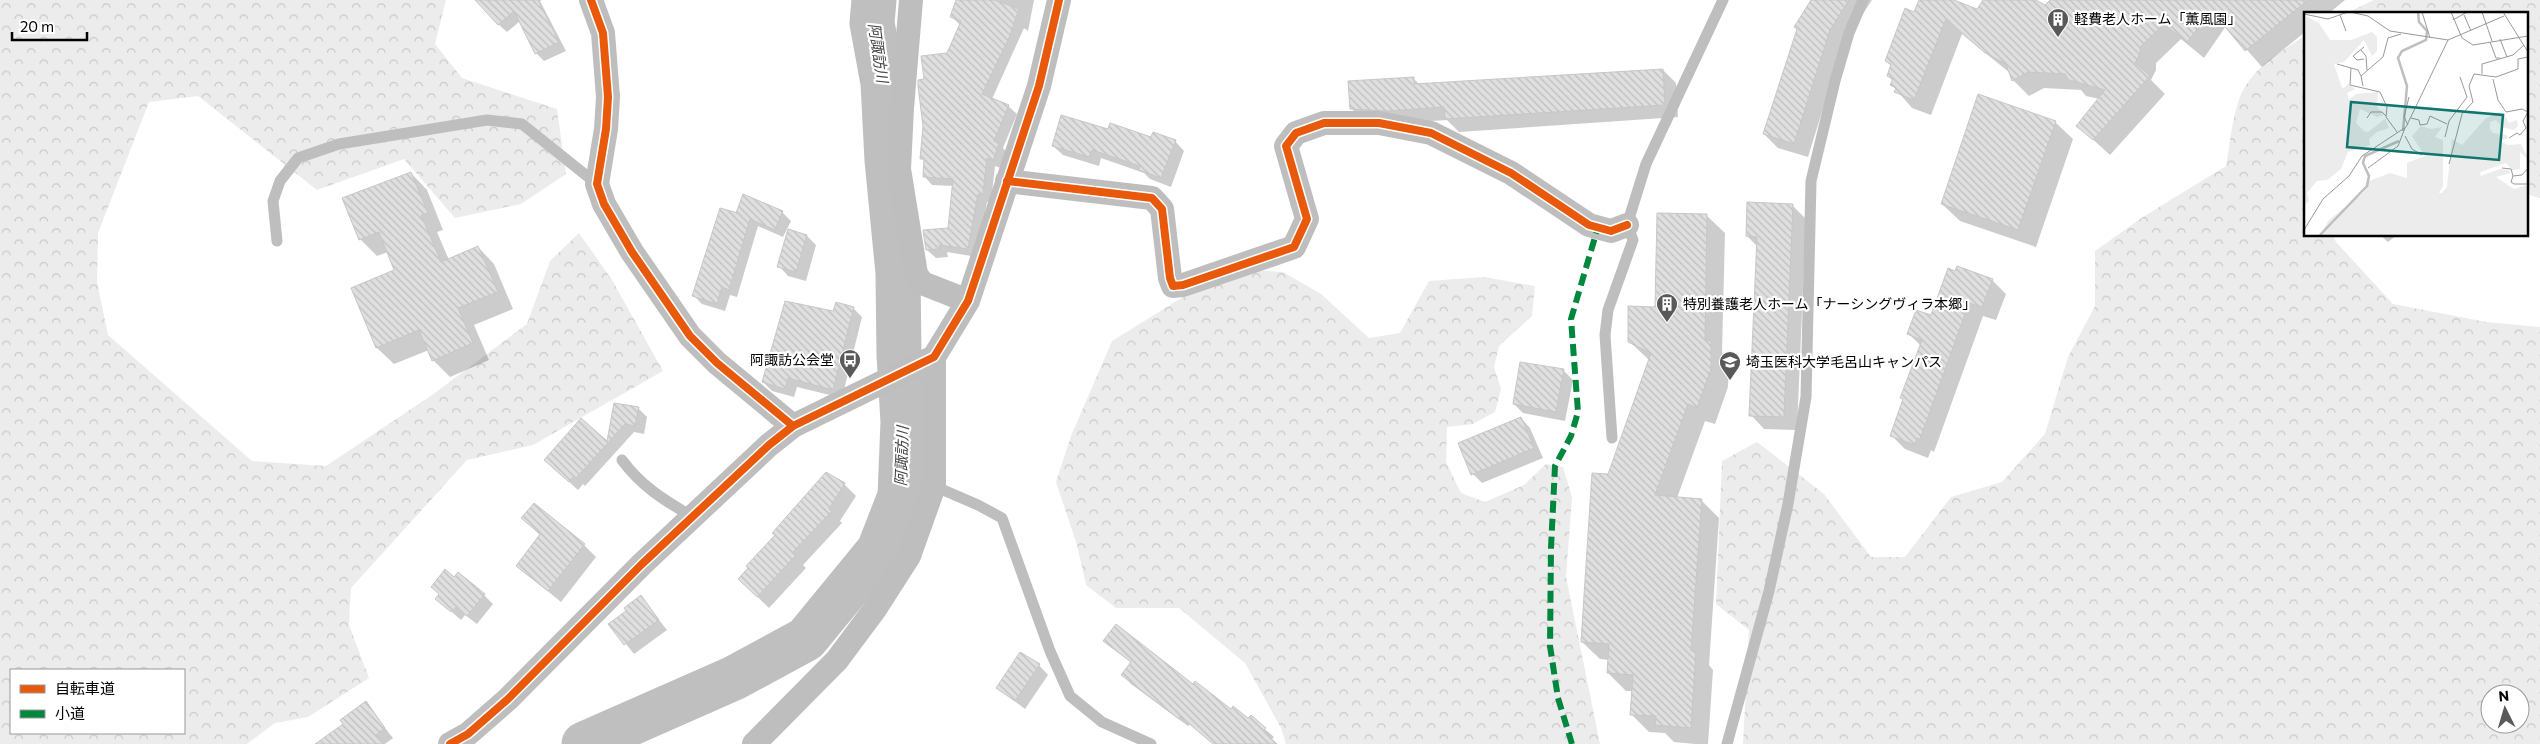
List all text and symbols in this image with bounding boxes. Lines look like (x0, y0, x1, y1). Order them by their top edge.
building icon: 軽費老人ホーム「薫風園」 (2046, 7, 2070, 38)
scale bar (12, 10, 88, 42)
place label: 軽費老人ホーム「薫風園」 (2074, 10, 2242, 27)
inset map (2304, 12, 2528, 236)
text: 20 m (20, 17, 54, 35)
water label: 阿諏訪川 (866, 22, 892, 86)
building icon: 特別養護老人ホーム「ナーシングヴィラ本郷」 (1655, 292, 1679, 323)
place label: 特別養護老人ホーム「ナーシングヴィラ本郷」 (1683, 295, 1976, 312)
bus stop icon: 阿諏訪公会堂 (838, 348, 862, 379)
school or university icon: 埼玉医科大学毛呂山キャンパス (1718, 350, 1742, 381)
place label: 阿諏訪公会堂 (750, 351, 834, 368)
place label: 埼玉医科大学毛呂山キャンパス (1746, 353, 1942, 370)
water label: 阿諏訪川 (891, 424, 911, 486)
legend (10, 669, 185, 734)
text: 自転車道 (55, 679, 115, 697)
north arrow (2480, 684, 2530, 734)
text: N (2498, 687, 2510, 704)
text: 小道 (55, 704, 85, 722)

